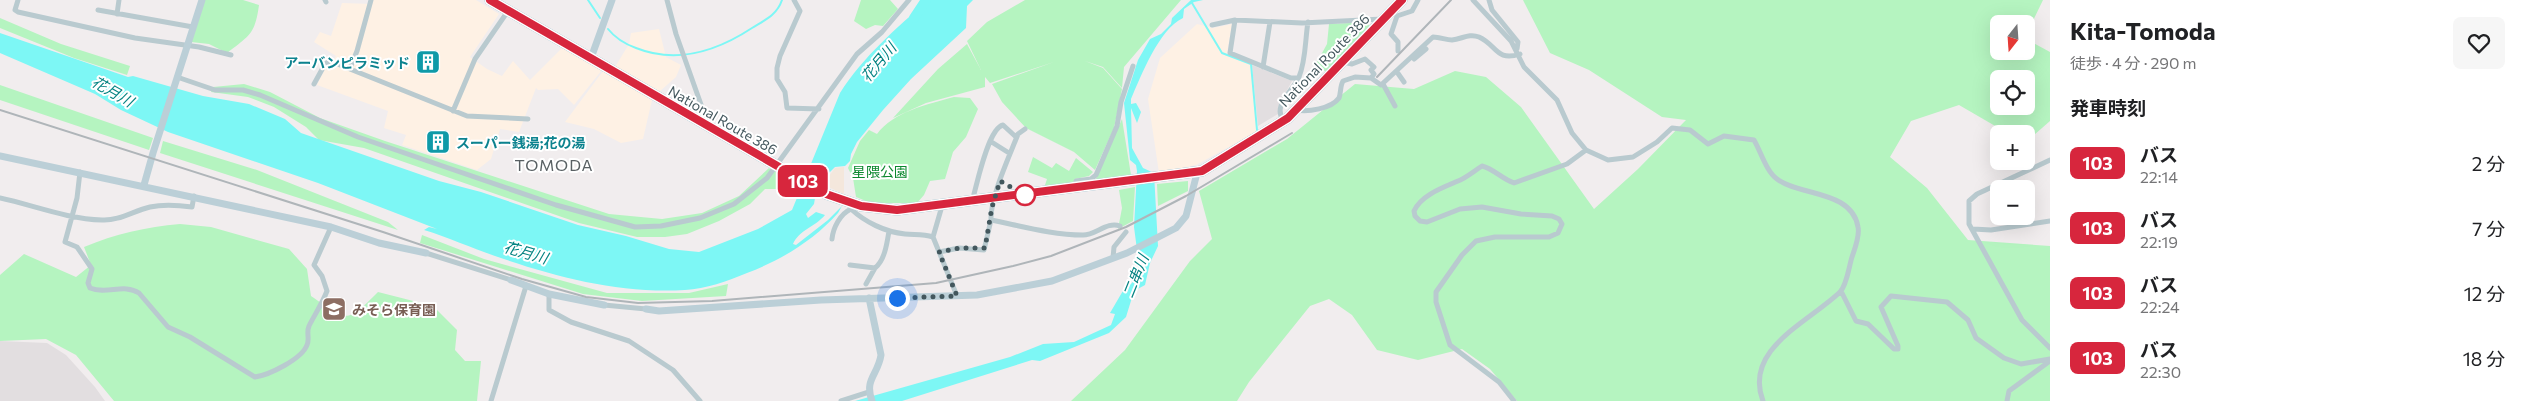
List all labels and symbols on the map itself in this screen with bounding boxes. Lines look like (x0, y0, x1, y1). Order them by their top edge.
street label: National Route 386 (1275, 10, 1373, 110)
north arrow (1990, 15, 2035, 60)
water label: 花月川 (857, 37, 901, 85)
building icon: アーバンピラミッド (415, 49, 441, 75)
place label: アーバンピラミッド (284, 54, 410, 71)
water label: 花月川 (89, 72, 139, 111)
street label: National Route 386 (666, 82, 780, 158)
building icon: スーパー銭湯;花の湯 (425, 129, 451, 155)
place label: スーパー銭湯;花の湯 (456, 134, 586, 151)
district label: TOMODA (515, 155, 593, 174)
park label: 星隈公園 (852, 163, 908, 180)
line badge: 103 (774, 165, 832, 197)
unlabelled marker (1014, 184, 1036, 206)
water label: 花月川 (502, 237, 552, 267)
water label: 二串川 (1118, 250, 1153, 300)
your location (885, 286, 910, 311)
school or university icon: みそら保育園 (321, 296, 347, 322)
place label: みそら保育園 (352, 301, 436, 318)

